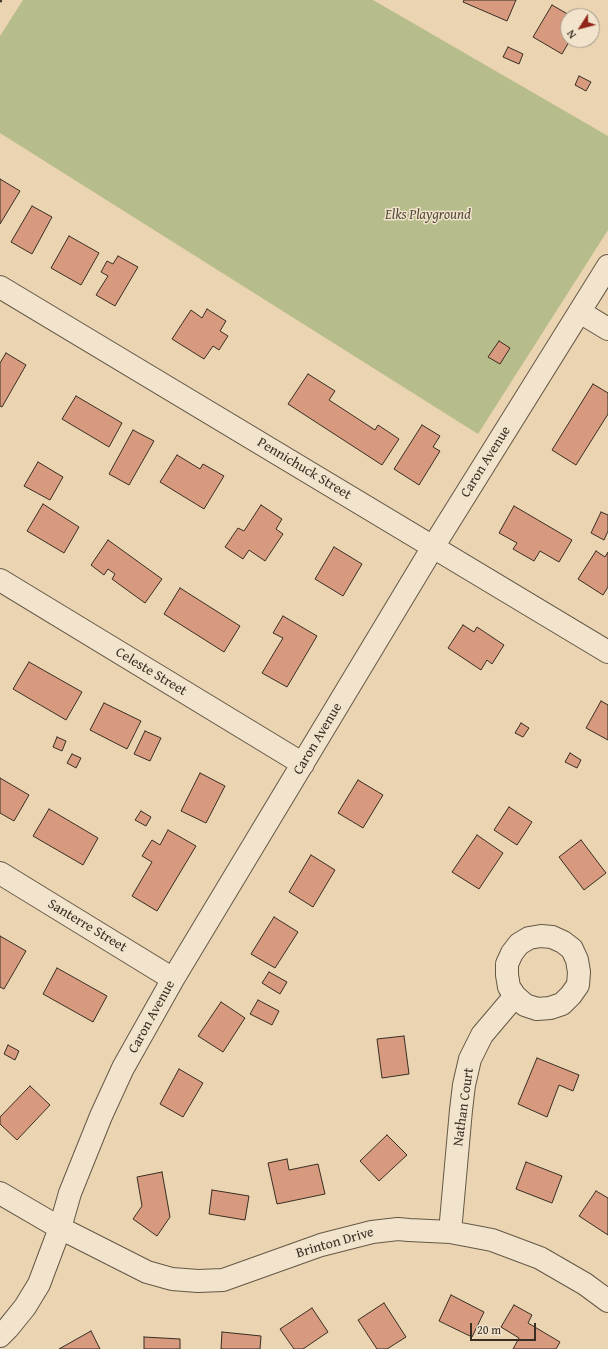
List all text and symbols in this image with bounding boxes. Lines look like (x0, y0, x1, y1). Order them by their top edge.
north arrow (560, 8, 600, 48)
text: N (562, 27, 580, 42)
park label: Elks Playground (385, 207, 471, 223)
street label: Caron Avenue (457, 423, 515, 501)
street label: Pennichuck Street (254, 434, 354, 504)
street label: Celeste Street (112, 644, 190, 700)
street label: Caron Avenue (290, 700, 346, 778)
street label: Santerre Street (44, 896, 130, 956)
street label: Caron Avenue (125, 978, 179, 1056)
street label: Nathan Court (450, 1067, 478, 1147)
street label: Brinton Drive (294, 1224, 376, 1262)
scale bar (472, 1315, 538, 1341)
text: 20 m (477, 1321, 501, 1338)

